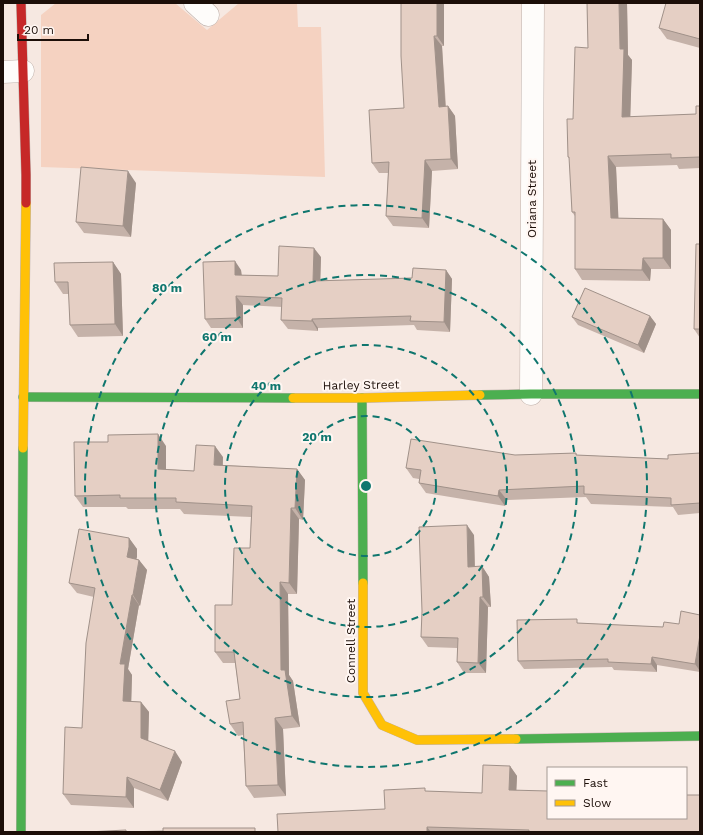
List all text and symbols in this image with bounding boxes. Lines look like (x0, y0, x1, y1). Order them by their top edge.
scale bar (18, 16, 88, 42)
text: 20 m (24, 23, 54, 37)
street label: Oriana Street (525, 160, 539, 238)
text: 80 m (152, 281, 182, 295)
text: 60 m (202, 330, 232, 344)
street label: Harley Street (322, 377, 400, 393)
text: 40 m (251, 379, 281, 393)
text: 20 m (302, 430, 332, 444)
centre of rings (359, 479, 373, 493)
street label: Connell Street (344, 599, 358, 683)
legend (547, 767, 687, 819)
text: Fast (583, 776, 608, 790)
text: Slow (583, 796, 611, 810)

